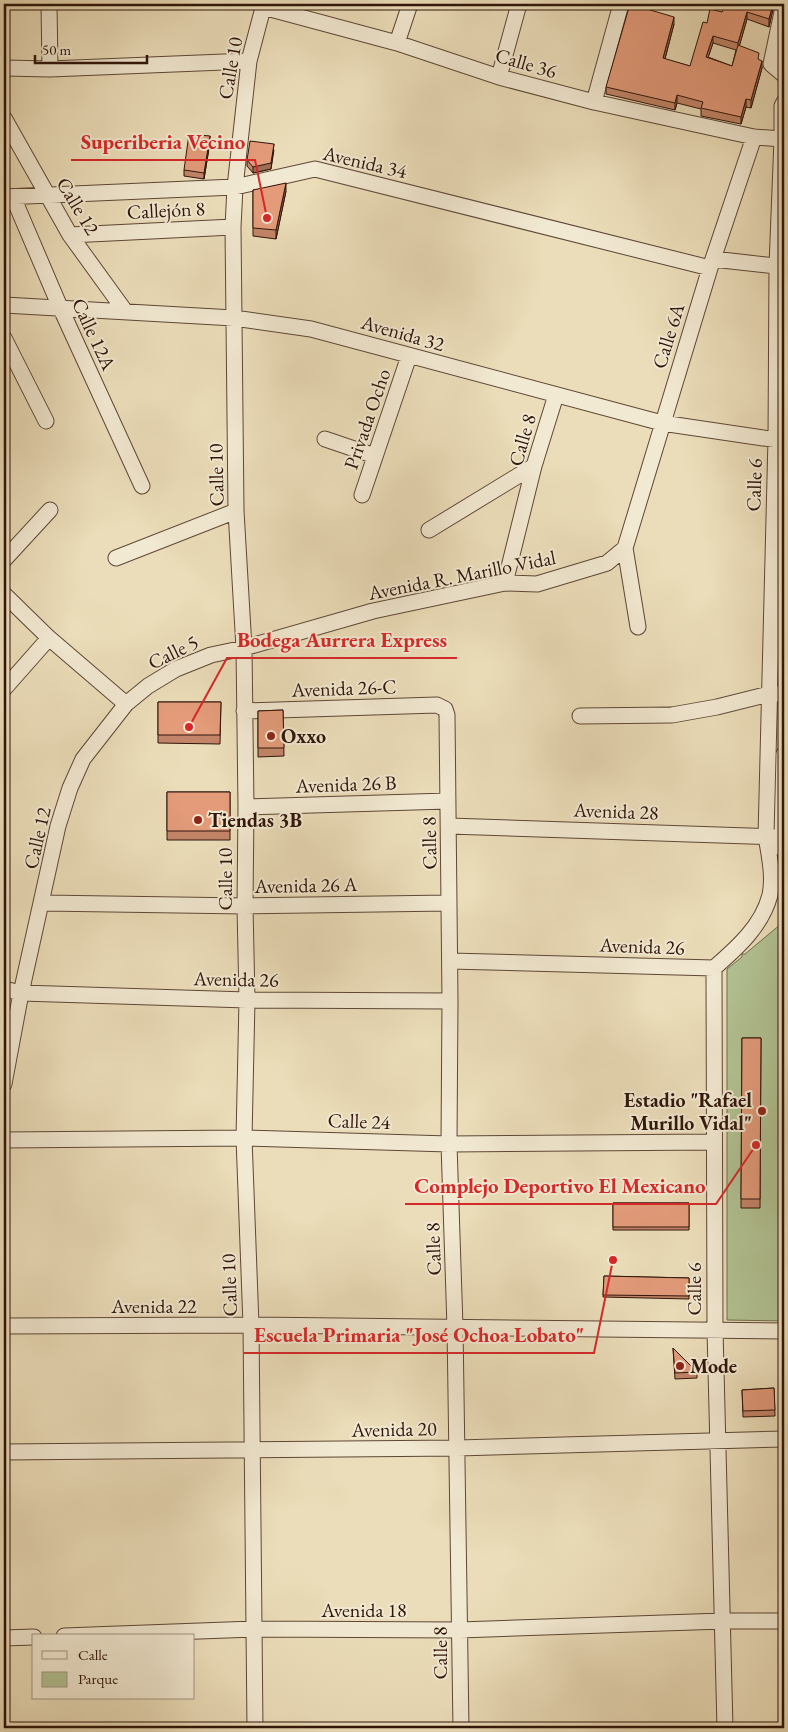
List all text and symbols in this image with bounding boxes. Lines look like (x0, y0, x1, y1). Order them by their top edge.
scale bar (35, 32, 148, 64)
street label: Calle 10 (212, 34, 248, 101)
text: 50 m (42, 40, 71, 59)
street label: Calle 36 (492, 42, 560, 84)
callout: Superiberia Vecino (71, 124, 255, 160)
text: Superiberia Vecino (81, 128, 246, 155)
street label: Avenida 34 (320, 140, 410, 184)
street label: Calle 12 (51, 172, 106, 240)
street label: Callejón 8 (126, 195, 206, 225)
street label: Calle 12A (66, 294, 122, 374)
street label: Calle 6A (646, 300, 690, 372)
street label: Avenida 32 (357, 308, 448, 357)
street label: Privada Ocho (338, 365, 396, 473)
street label: Calle 8 (502, 411, 542, 469)
street label: Calle 10 (202, 443, 230, 507)
street label: Calle 6 (740, 458, 768, 512)
street label: Avenida R. Marillo Vidal (365, 544, 558, 606)
callout: Bodega Aurrera Express (227, 622, 457, 658)
text: Bodega Aurrera Express (237, 626, 447, 653)
street label: Calle 5 (143, 629, 203, 675)
street label: Avenida 26-C (290, 673, 397, 703)
place label: Oxxo (281, 723, 326, 749)
marker: Oxxo (265, 730, 277, 742)
street label: Avenida 26 B (294, 769, 397, 799)
street label: Avenida 28 (572, 796, 659, 825)
street label: Calle 12 (17, 804, 57, 872)
place label: Tiendas 3B (208, 807, 302, 833)
marker: Tiendas 3B (192, 814, 204, 826)
street label: Calle 8 (416, 816, 442, 870)
street label: Calle 10 (212, 847, 238, 910)
street label: Avenida 26 A (253, 871, 358, 899)
street label: Avenida 26 (598, 931, 685, 960)
street label: Avenida 26 (192, 965, 279, 993)
place label: Estadio "Rafael Murillo Vidal" (624, 1087, 752, 1136)
marker: Estadio "Rafael Murillo Vidal" (756, 1105, 768, 1117)
street label: Calle 24 (327, 1107, 391, 1135)
callout: Complejo Deportivo El Mexicano (405, 1168, 716, 1204)
text: Complejo Deportivo El Mexicano (414, 1172, 706, 1199)
street label: Calle 8 (419, 1222, 447, 1276)
street label: Calle 10 (215, 1253, 243, 1317)
street label: Calle 6 (681, 1262, 707, 1316)
street label: Avenida 22 (110, 1293, 197, 1319)
callout: Escuela Primaria "José Ochoa Lobato" (244, 1317, 594, 1353)
text: Escuela Primaria "José Ochoa Lobato" (254, 1321, 584, 1348)
place label: Mode (690, 1353, 737, 1379)
marker: Mode (674, 1360, 686, 1372)
street label: Avenida 20 (350, 1415, 437, 1443)
street label: Avenida 18 (320, 1597, 407, 1623)
street label: Calle 8 (427, 1626, 453, 1680)
legend (32, 1634, 195, 1700)
text: Calle (78, 1645, 108, 1664)
text: Parque (78, 1669, 118, 1688)

